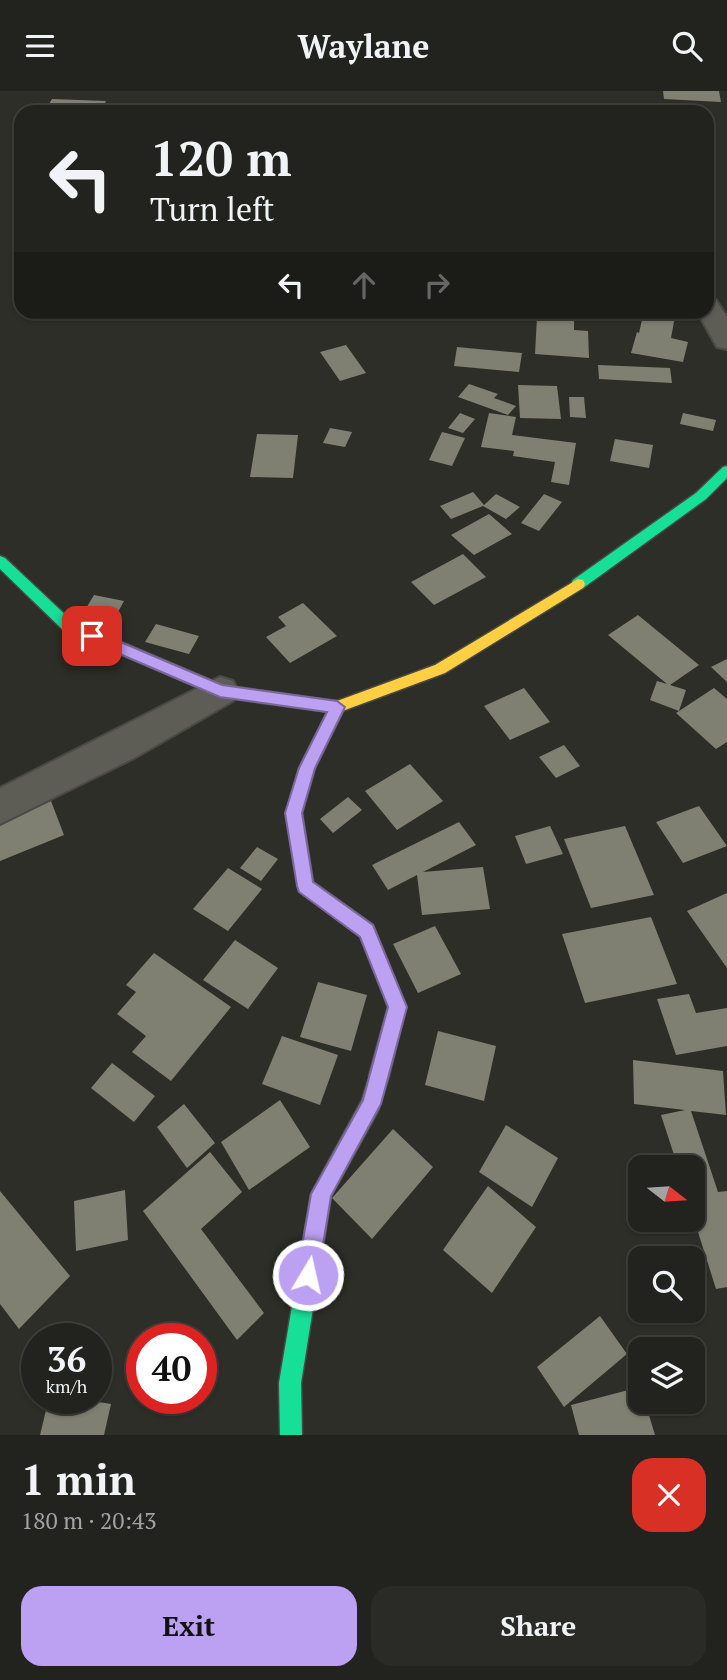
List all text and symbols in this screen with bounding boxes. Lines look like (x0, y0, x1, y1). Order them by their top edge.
text: Waylane (298, 25, 429, 67)
icon: menu (21, 27, 59, 65)
icon: search (668, 27, 706, 65)
text: 120 m (150, 125, 292, 190)
icon: left (35, 133, 126, 224)
text: Turn left (150, 188, 274, 230)
icon: left (272, 266, 310, 304)
icon: ahead (345, 266, 383, 304)
icon: right (418, 266, 456, 304)
pin (62, 606, 122, 666)
icon: arrive (73, 617, 111, 655)
north arrow (628, 1155, 705, 1232)
map controls (628, 1155, 705, 1414)
position arrow (271, 1238, 345, 1312)
button: search (628, 1246, 705, 1323)
speed limit sign: 40 (126, 1323, 217, 1414)
text: 36 (47, 1336, 86, 1382)
button: layers (628, 1337, 705, 1414)
text: km/h (46, 1374, 87, 1398)
text: 1 min (21, 1451, 136, 1507)
button: close (632, 1458, 706, 1532)
text: 180 m · 20:43 (21, 1505, 156, 1536)
button: Exit (21, 1586, 357, 1666)
button: Share (371, 1586, 706, 1666)

